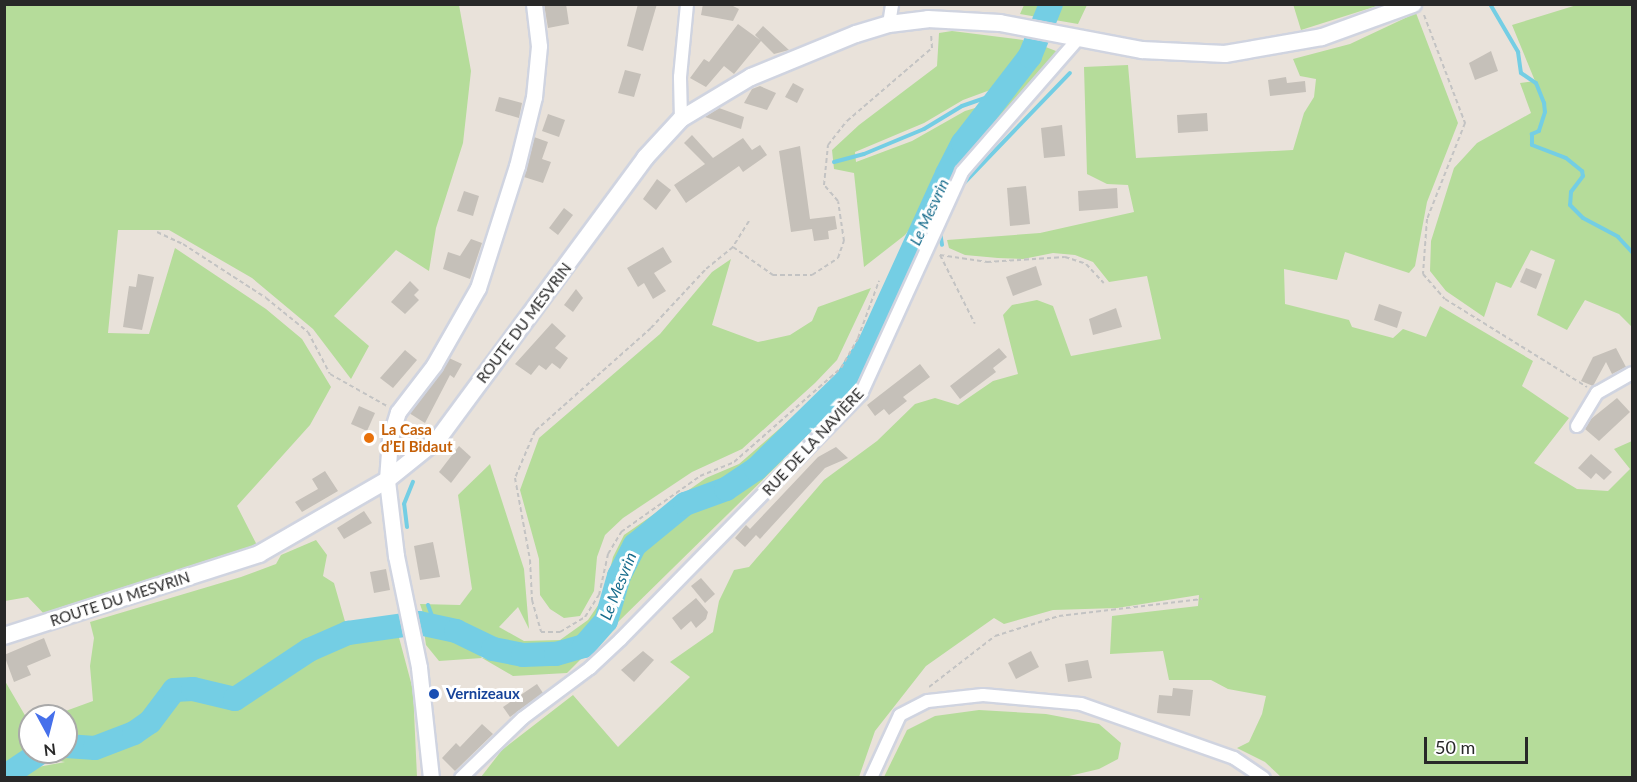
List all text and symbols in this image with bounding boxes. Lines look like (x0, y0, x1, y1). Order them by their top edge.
water label: Le Mesvrin (905, 176, 953, 248)
street label: ROUTE DU MESVRIN (473, 259, 575, 387)
street label: RUE DE LA NAVIÈRE (759, 385, 867, 499)
place label: La Casa d’El Bidaut (381, 420, 453, 455)
marker: La Casa d’El Bidaut (362, 431, 376, 445)
water label: Le Mesvrin (596, 549, 640, 623)
street label: ROUTE DU MESVRIN (48, 568, 192, 630)
place label: Vernizeaux (446, 685, 520, 703)
marker: Vernizeaux (427, 687, 441, 701)
north arrow (18, 704, 78, 764)
scale bar (1427, 725, 1530, 763)
text: 50 m (1435, 736, 1475, 758)
text: N (43, 740, 57, 761)

